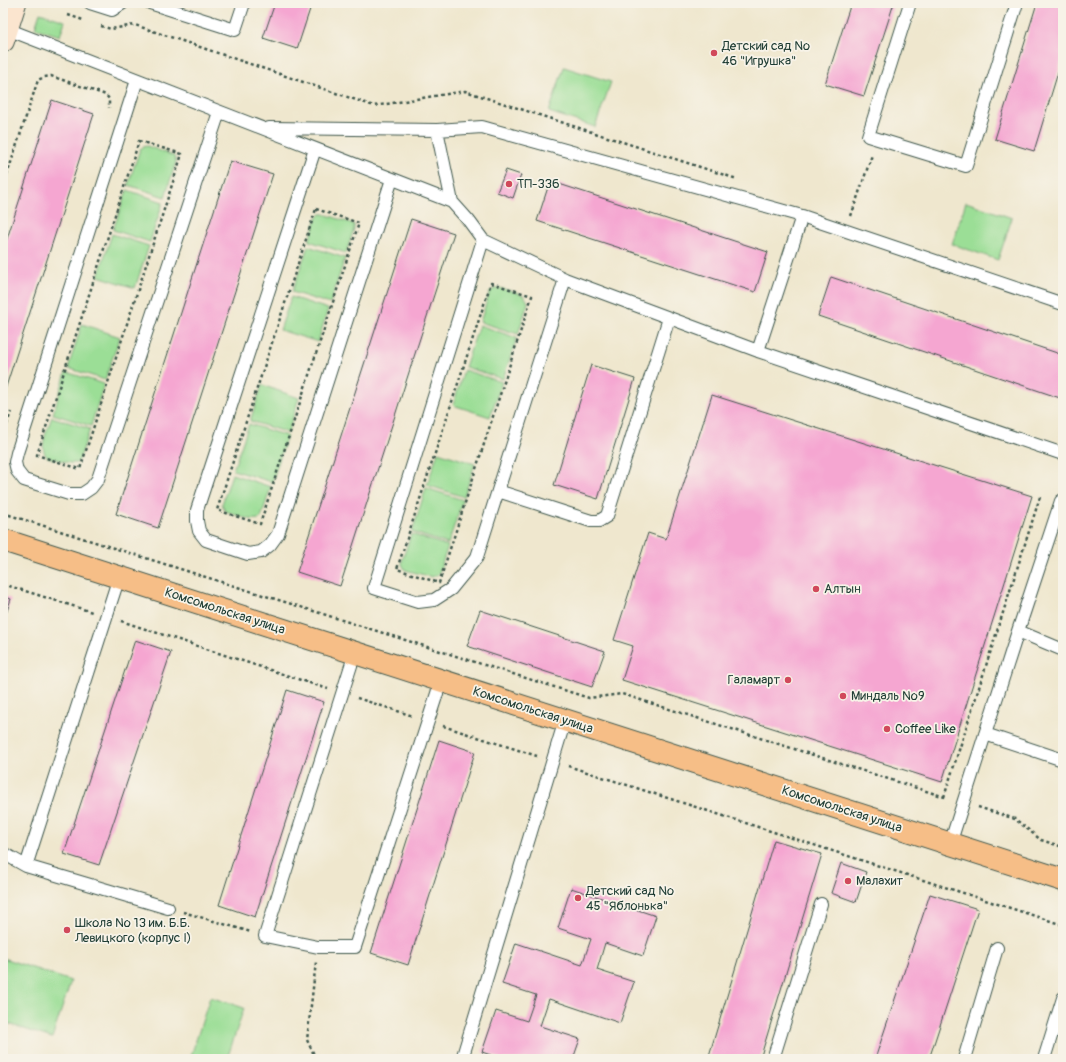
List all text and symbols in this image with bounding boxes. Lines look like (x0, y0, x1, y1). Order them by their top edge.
place label: Детский сад № 46 "Игрушка" (721, 38, 810, 69)
marker: Детский сад № 46 "Игрушка" (709, 48, 719, 58)
place label: ТП-336 (517, 176, 560, 192)
marker: ТП-336 (504, 179, 514, 189)
place label: Алтын (824, 581, 861, 597)
street label: Комсомольская улица (163, 584, 287, 638)
marker: Алтын (811, 584, 821, 594)
place label: Галамарт (728, 672, 780, 688)
marker: Галамарт (783, 675, 793, 685)
street label: Комсомольская улица (471, 683, 595, 737)
place label: Миндаль №9 (851, 688, 925, 704)
marker: Миндаль №9 (838, 691, 848, 701)
place label: Coffee Like (895, 721, 956, 737)
marker: Coffee Like (882, 724, 892, 734)
street label: Комсомольская улица (780, 782, 904, 836)
place label: Малахит (856, 873, 904, 889)
marker: Малахит (843, 876, 853, 886)
place label: Детский сад № 45 "Яблонька" (585, 883, 674, 914)
marker: Детский сад № 45 "Яблонька" (573, 893, 583, 903)
place label: Школа № 13 им. Б.Б. Левицкого (корпус I) (74, 915, 191, 946)
marker: Школа № 13 им. Б.Б. Левицкого (корпус I) (62, 925, 72, 935)

